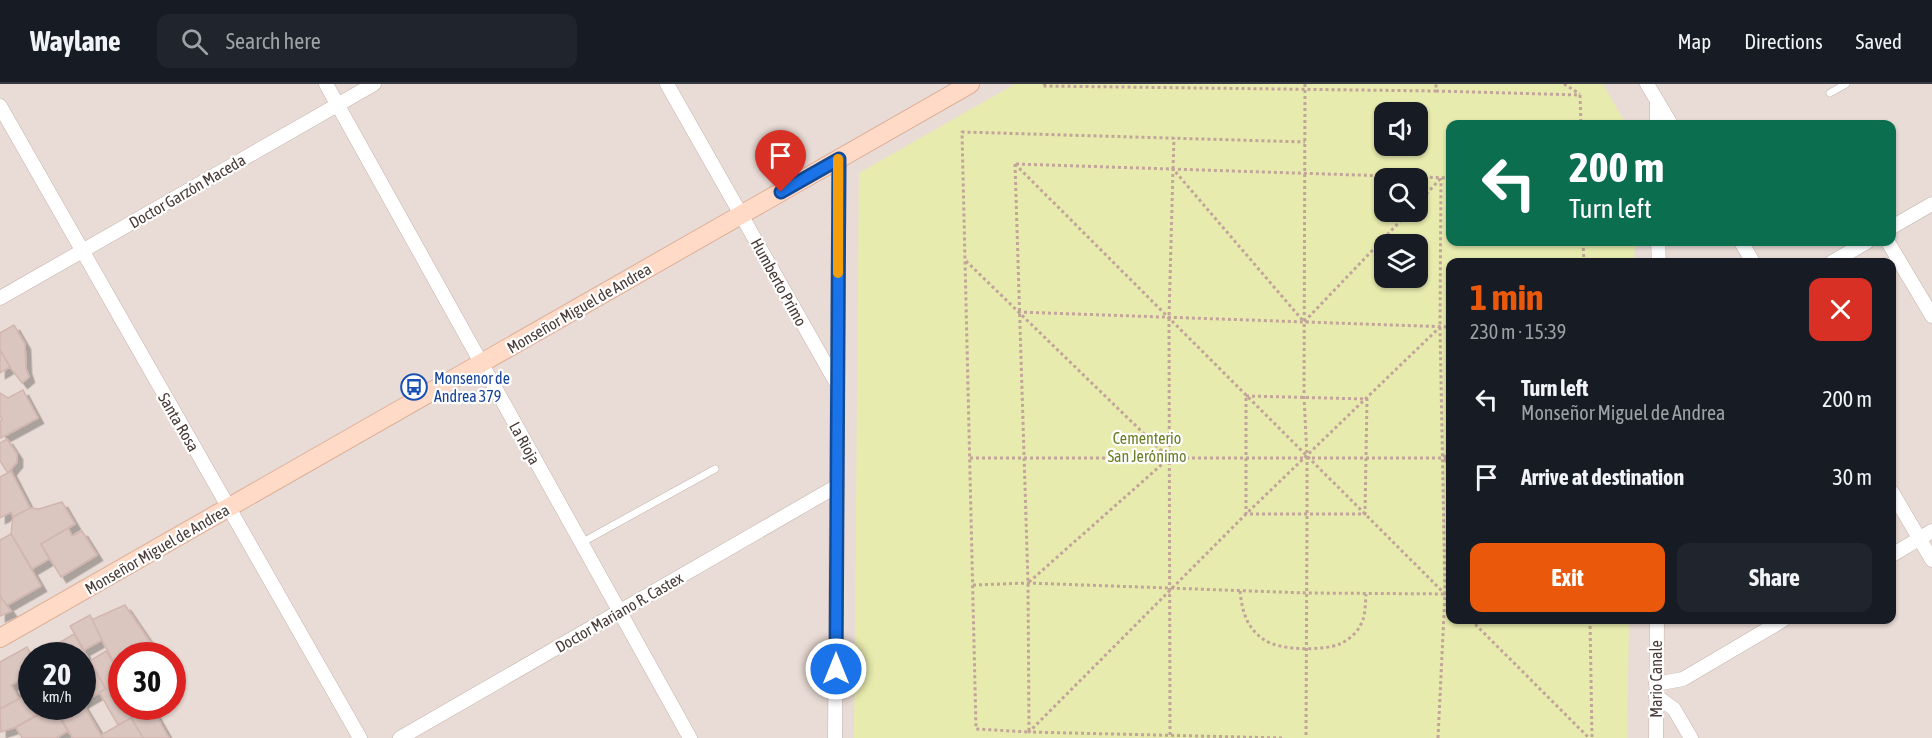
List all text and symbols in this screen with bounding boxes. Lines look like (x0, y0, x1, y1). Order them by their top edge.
search box (157, 14, 577, 68)
text: Waylane (30, 25, 121, 57)
icon: search (178, 25, 211, 58)
text: Search here (226, 28, 321, 54)
text: Map (1677, 29, 1711, 53)
text: Directions (1744, 29, 1823, 53)
text: Saved (1856, 29, 1902, 53)
map controls (1374, 102, 1428, 288)
button: sound (1374, 102, 1428, 156)
pin (755, 130, 806, 192)
icon: arrive (764, 139, 797, 172)
text: 200 m (1569, 143, 1664, 191)
icon: left (1470, 144, 1548, 222)
street label: Doctor Garzón Maceda (126, 150, 248, 232)
button: search (1374, 168, 1428, 222)
text: Turn left (1569, 193, 1652, 224)
button: layers (1374, 234, 1428, 288)
street label: Humberto Primo (748, 235, 810, 329)
street label: Monseñor Miguel de Andrea (504, 259, 655, 358)
text: 1 min (1470, 276, 1544, 318)
button: close (1809, 278, 1872, 341)
text: 230 m · 15:39 (1470, 320, 1566, 343)
place label: Monsenor de Andrea 379 (434, 369, 510, 405)
bus stop icon: Monsenor de Andrea 379 (399, 372, 429, 402)
text: Turn left (1521, 375, 1588, 401)
icon: left (1470, 383, 1503, 416)
text: 200 m (1822, 386, 1872, 412)
street label: Santa Rosa (155, 389, 203, 455)
text: Monseñor Miguel de Andrea (1521, 401, 1725, 424)
street label: La Rioja (505, 418, 544, 468)
park label: Cementerio San Jerónimo (1107, 429, 1187, 465)
icon: arrive (1470, 461, 1503, 494)
text: Arrive at destination (1521, 464, 1684, 490)
text: 30 m (1832, 464, 1872, 490)
street label: Monseñor Miguel de Andrea (82, 500, 233, 599)
button: Exit (1470, 543, 1665, 612)
button: Share (1677, 543, 1872, 612)
street label: Doctor Mariano R. Castex (552, 568, 686, 656)
position arrow (804, 637, 868, 701)
street label: Mario Canale (1647, 640, 1665, 718)
speed limit sign: 30 (108, 642, 186, 720)
text: 20 (43, 657, 71, 691)
text: km/h (42, 688, 72, 705)

